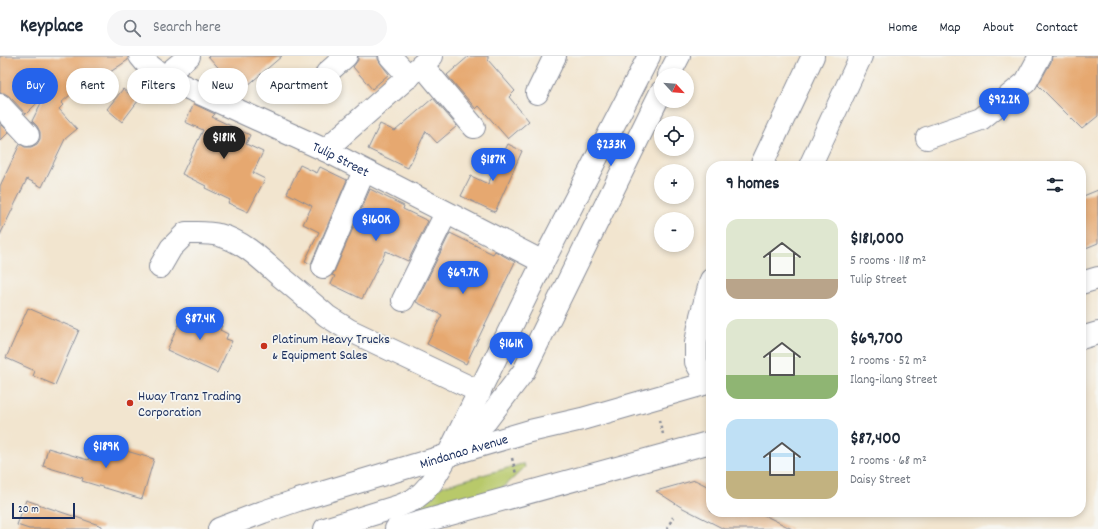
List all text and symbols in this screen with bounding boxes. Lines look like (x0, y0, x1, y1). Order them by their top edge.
search box (107, 10, 387, 46)
text: Keyplace (20, 14, 83, 41)
icon: search (121, 17, 143, 39)
text: Search here (153, 17, 221, 39)
text: Home (888, 18, 917, 38)
text: Map (939, 18, 961, 38)
text: About (983, 18, 1014, 38)
text: Contact (1036, 18, 1078, 38)
chip: Buy (12, 68, 58, 104)
chip: Rent (66, 68, 119, 104)
chip: Filters (127, 68, 190, 104)
chip: New (198, 68, 248, 104)
chip: Apartment (256, 68, 342, 104)
north arrow (654, 68, 694, 108)
map controls (654, 68, 694, 252)
pin: $92.2K (971, 88, 1037, 122)
text: $92.2K (988, 91, 1020, 110)
button: locate (654, 116, 694, 156)
pin: $181K (196, 126, 252, 160)
text: $181K (212, 129, 236, 148)
pin: $233K (583, 133, 639, 167)
text: $233K (596, 136, 626, 155)
street label: Tulip Street (309, 138, 372, 183)
pin: $187K (465, 148, 521, 182)
text: $187K (480, 151, 506, 170)
button: + (654, 164, 694, 204)
text: 9 homes (726, 173, 779, 197)
icon: filters (1044, 174, 1066, 196)
pin: $160K (348, 208, 404, 242)
text: $160K (362, 211, 390, 230)
button: − (654, 212, 694, 252)
text: $181,000 (850, 228, 904, 252)
icon: home (758, 235, 806, 283)
text: 5 rooms · 118 m² (850, 252, 926, 271)
pin: $69.7K (430, 261, 496, 295)
text: $69.7K (447, 264, 479, 283)
text: Tulip Street (850, 271, 907, 290)
pin: $87.4K (167, 307, 233, 341)
text: $87.4K (185, 310, 215, 329)
text: $69,700 (850, 328, 903, 352)
place label: Platinum Heavy Trucks & Equipment Sales (272, 330, 390, 366)
pin: $161K (483, 332, 539, 366)
text: $161K (499, 335, 523, 354)
icon: home (758, 335, 806, 383)
marker: Platinum Heavy Trucks & Equipment Sales (259, 341, 269, 351)
text: 2 rooms · 52 m² (850, 352, 927, 371)
text: Ilang-ilang Street (850, 371, 937, 390)
place label: Hway Tranz Trading Corporation (138, 387, 241, 423)
marker: Hway Tranz Trading Corporation (125, 398, 135, 408)
text: $87,400 (850, 428, 901, 452)
street label: Mindanao Avenue (418, 430, 511, 475)
pin: $189K (78, 435, 134, 469)
icon: home (758, 435, 806, 483)
text: $189K (93, 438, 119, 457)
text: 2 rooms · 68 m² (850, 452, 927, 471)
text: Daisy Street (850, 471, 911, 490)
scale bar (12, 501, 75, 520)
text: 20 m (18, 502, 39, 518)

